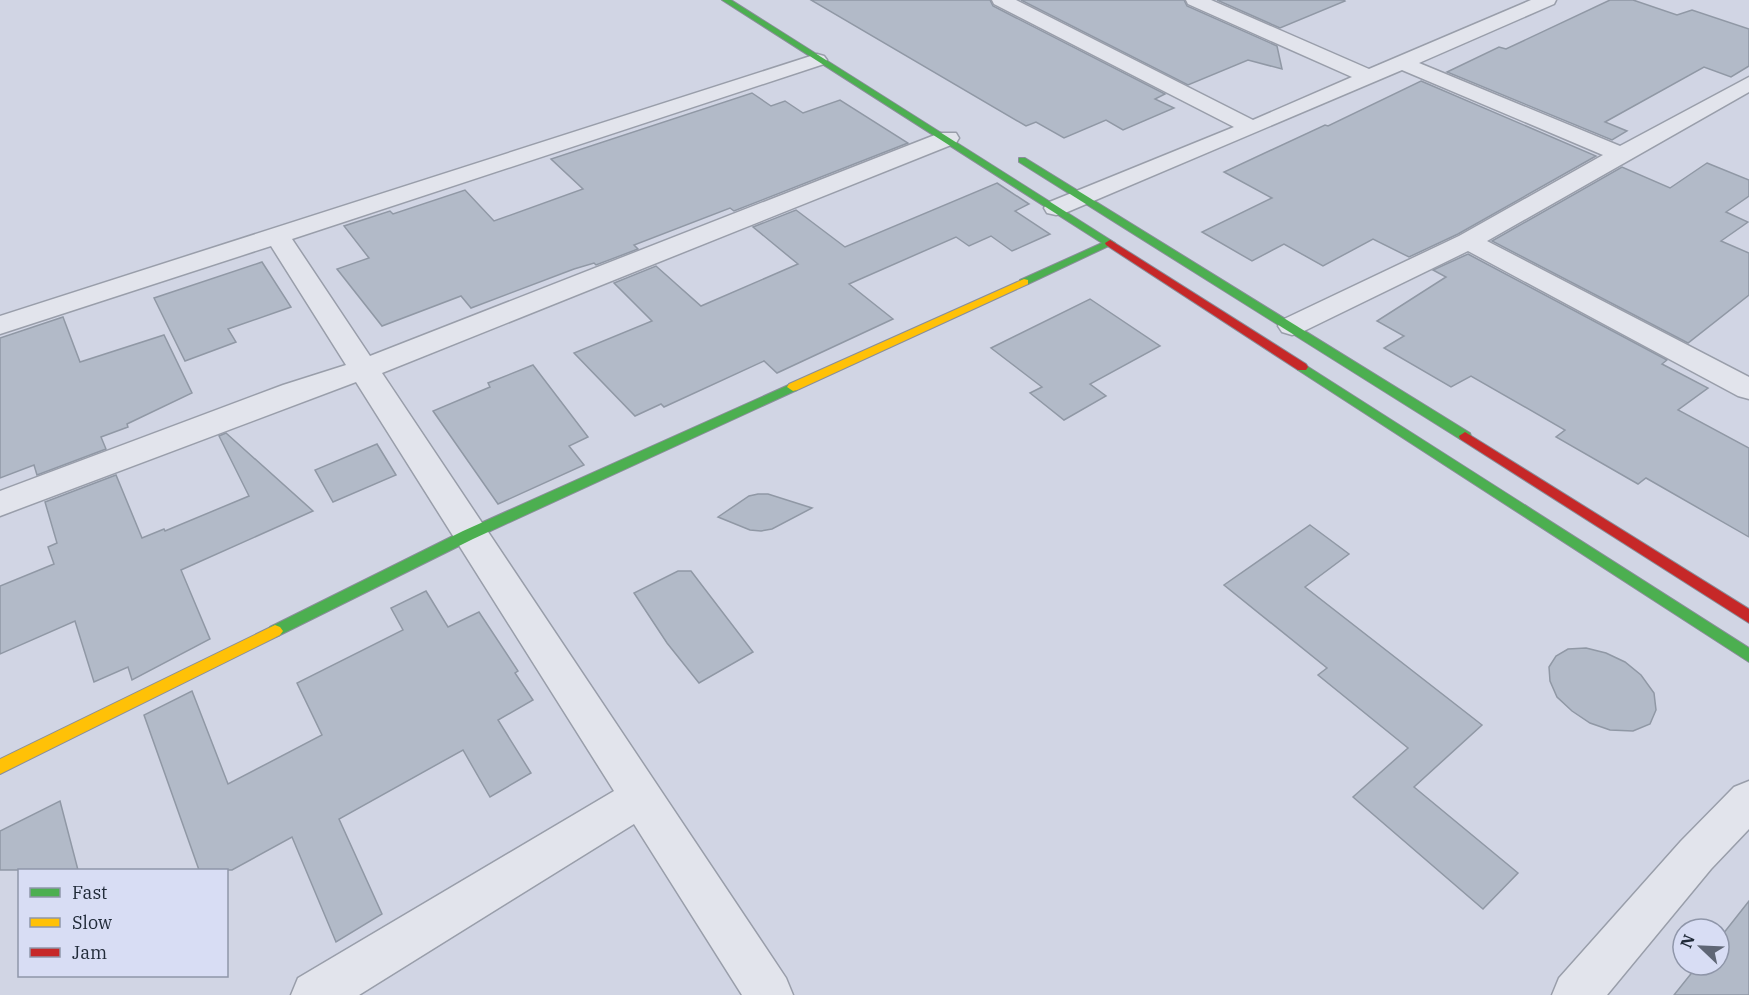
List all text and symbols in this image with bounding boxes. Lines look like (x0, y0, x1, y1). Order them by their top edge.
legend (18, 869, 228, 977)
text: Fast (72, 881, 107, 904)
text: Slow (72, 911, 112, 934)
north arrow (1671, 917, 1731, 977)
text: N (1676, 931, 1699, 951)
text: Jam (72, 941, 107, 964)

